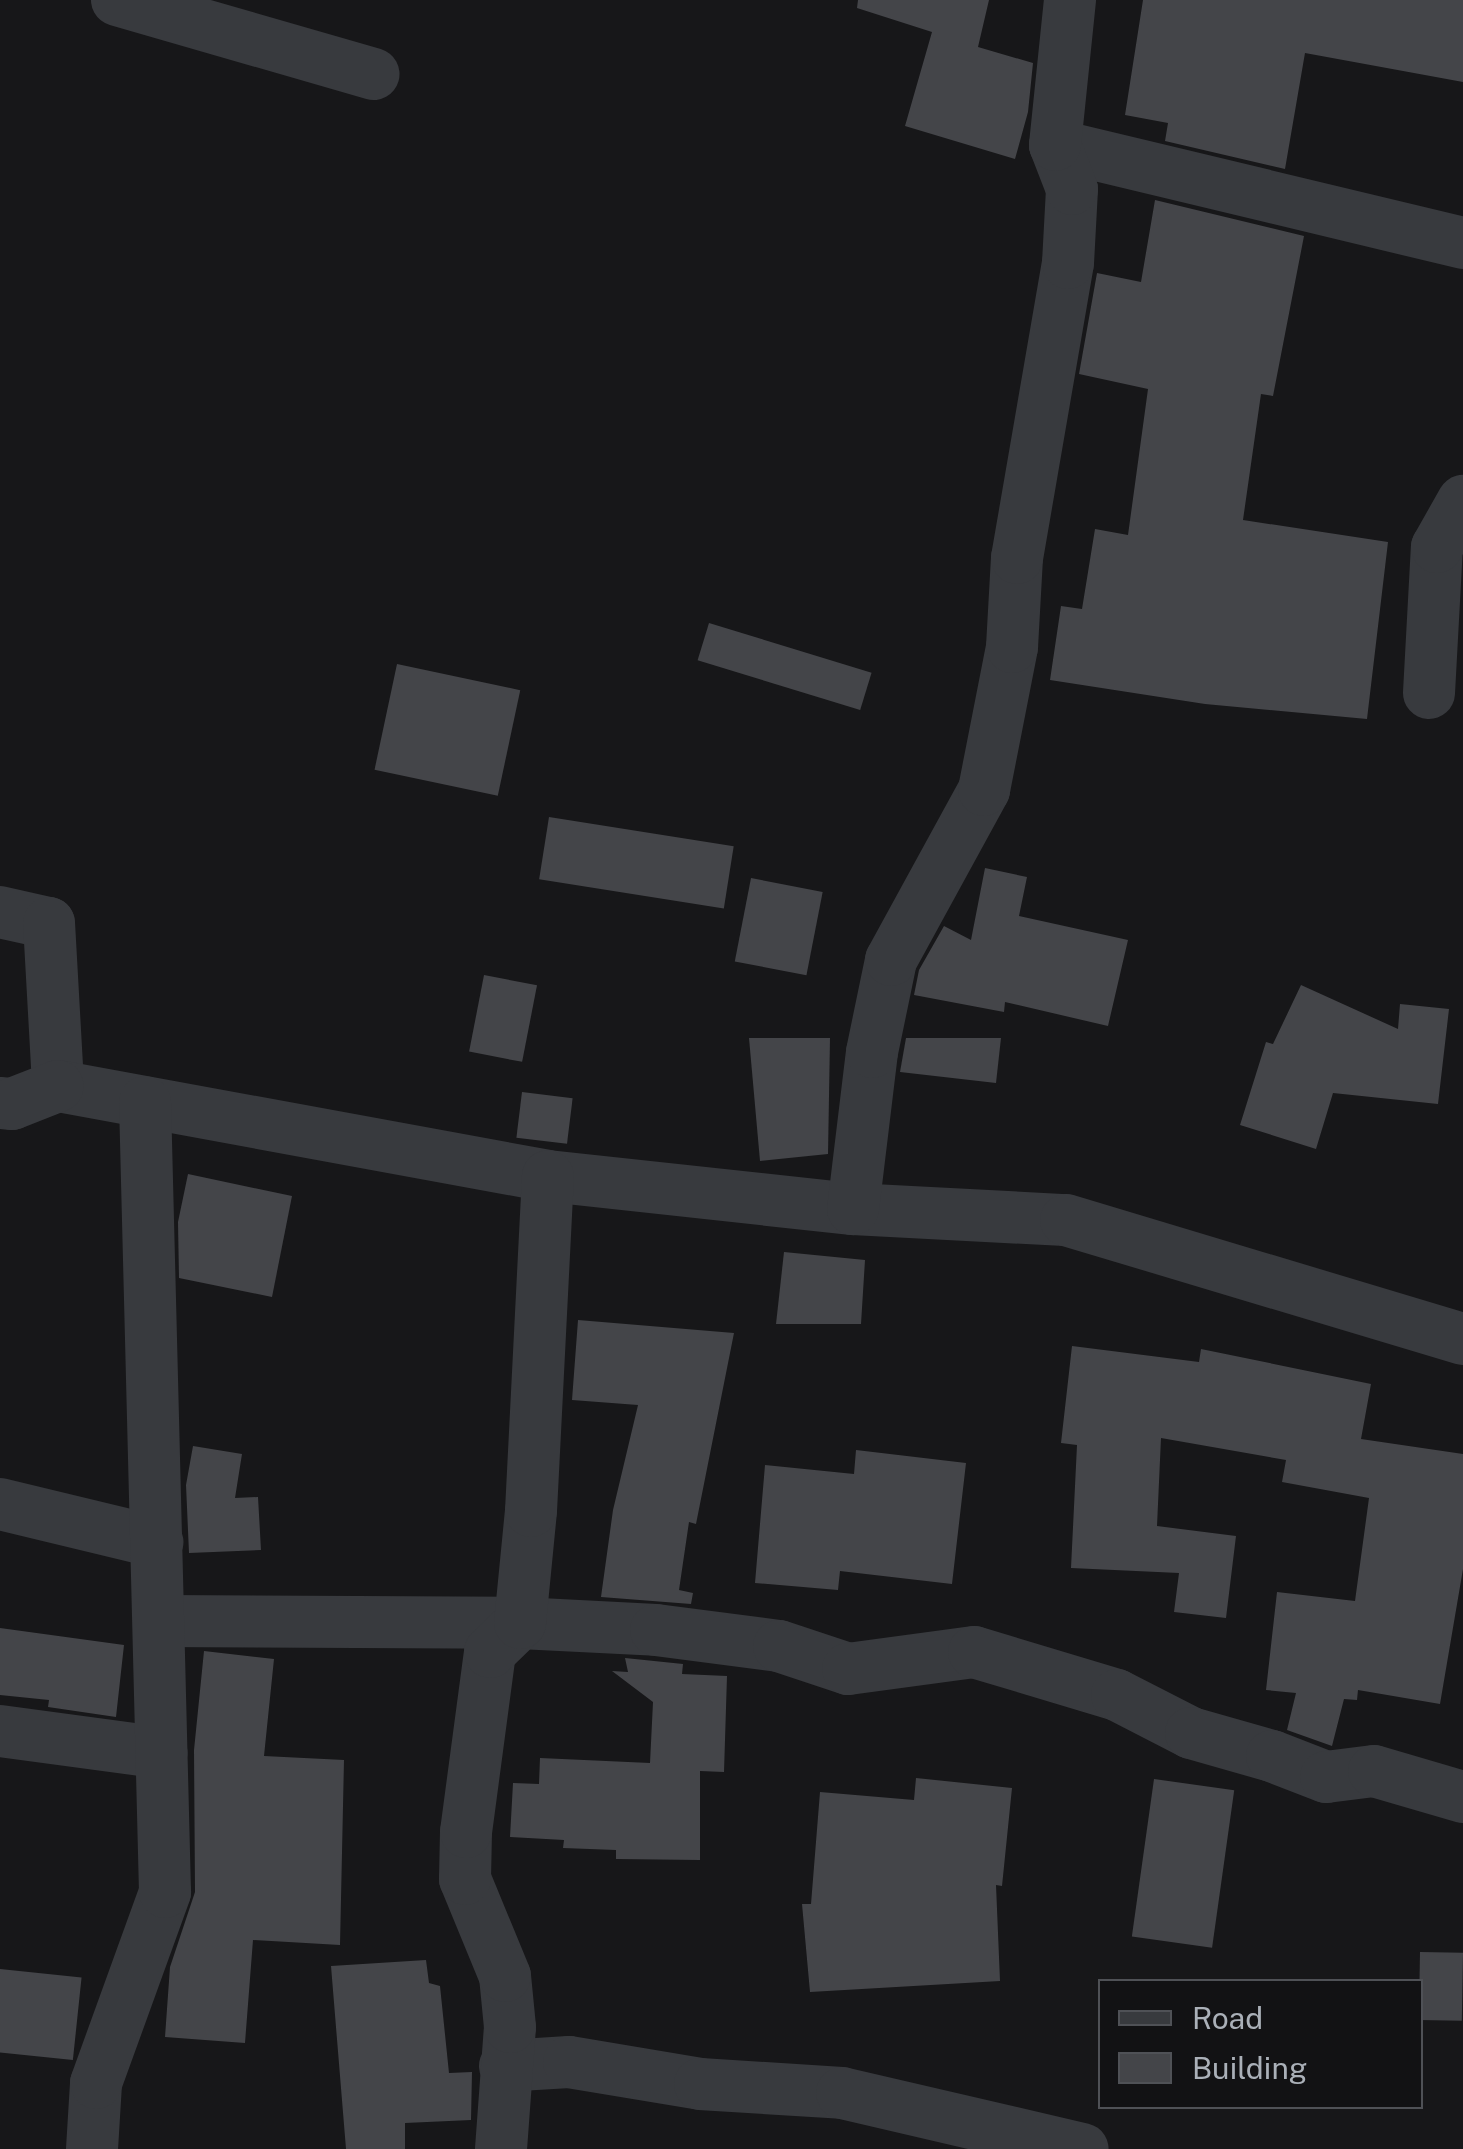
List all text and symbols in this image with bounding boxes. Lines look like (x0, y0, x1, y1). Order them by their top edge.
legend (1098, 1979, 1423, 2109)
text: Road (1192, 2000, 1263, 2036)
text: Building (1192, 2050, 1307, 2086)

